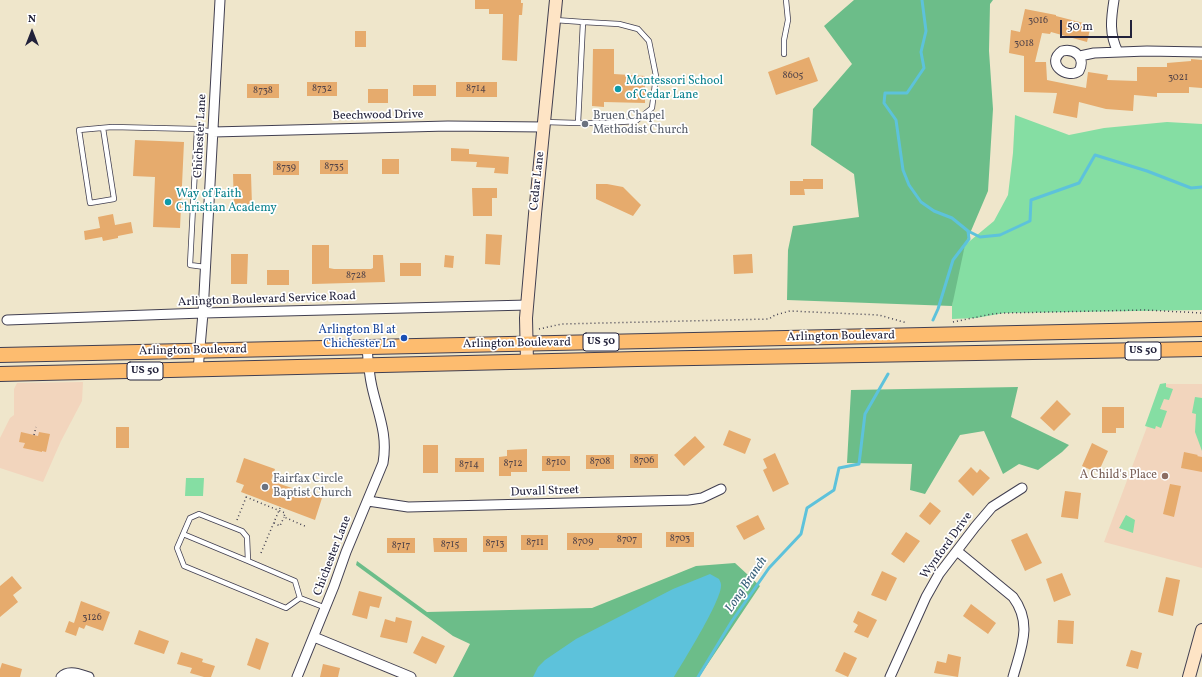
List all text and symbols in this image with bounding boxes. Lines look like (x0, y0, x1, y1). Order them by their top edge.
north arrow (12, 12, 52, 52)
text: N (28, 12, 36, 27)
scale bar (1062, 12, 1134, 38)
house number: 3016 (1028, 15, 1048, 27)
text: 50 m (1067, 19, 1093, 35)
house number: 3018 (1014, 38, 1034, 50)
house number: 8605 (783, 70, 803, 82)
house number: 3021 (1168, 72, 1188, 84)
place label: Montessori School of Cedar Lane (626, 75, 723, 103)
house number: 8732 (312, 83, 332, 95)
house number: 8714 (466, 83, 486, 95)
marker: Montessori School of Cedar Lane (613, 84, 623, 94)
house number: 8738 (253, 85, 273, 97)
street label: Chichester Lane (192, 93, 210, 179)
street label: Beechwood Drive (332, 108, 424, 124)
place label: Bruen Chapel Methodist Church (593, 110, 688, 138)
marker: Bruen Chapel Methodist Church (580, 119, 590, 129)
street label: Cedar Lane (528, 151, 548, 211)
house number: 8735 (324, 161, 344, 173)
house number: 8739 (276, 162, 296, 174)
place label: Way of Faith Christian Academy (176, 188, 277, 216)
marker: Way of Faith Christian Academy (163, 197, 173, 207)
house number: 8728 (346, 270, 366, 282)
street label: Arlington Boulevard Service Road (178, 290, 356, 310)
place label: Arlington Bl at Chichester Ln (319, 324, 396, 352)
street label: Arlington Boulevard (787, 329, 895, 345)
marker: Arlington Bl at Chichester Ln (399, 333, 409, 343)
road number: US 50 (583, 333, 619, 351)
street label: Arlington Boulevard (463, 336, 571, 352)
road number: US 50 (1125, 342, 1161, 360)
street label: Arlington Boulevard (139, 343, 247, 359)
road number: US 50 (127, 362, 163, 380)
house number: 8706 (634, 455, 654, 467)
house number: 8708 (590, 456, 610, 468)
house number: 8710 (546, 457, 566, 469)
house number: 8712 (503, 458, 523, 470)
house number: 8714 (459, 459, 479, 471)
place label: A Child's Place (1080, 469, 1157, 483)
marker: A Child's Place (1160, 471, 1170, 481)
place label: Fairfax Circle Baptist Church (273, 473, 352, 501)
marker: Fairfax Circle Baptist Church (260, 482, 270, 492)
street label: Duvall Street (511, 484, 579, 500)
street label: Wynford Drive (918, 510, 976, 582)
street label: Chichester Lane (311, 514, 355, 598)
house number: 8703 (670, 533, 690, 545)
house number: 8707 (617, 534, 637, 546)
house number: 8709 (573, 536, 593, 548)
house number: 8711 (526, 537, 544, 549)
house number: 8713 (486, 538, 504, 550)
house number: 8715 (441, 539, 459, 551)
house number: 8717 (392, 540, 410, 552)
water label: Long Branch (723, 554, 771, 616)
house number: 3126 (82, 612, 102, 624)

